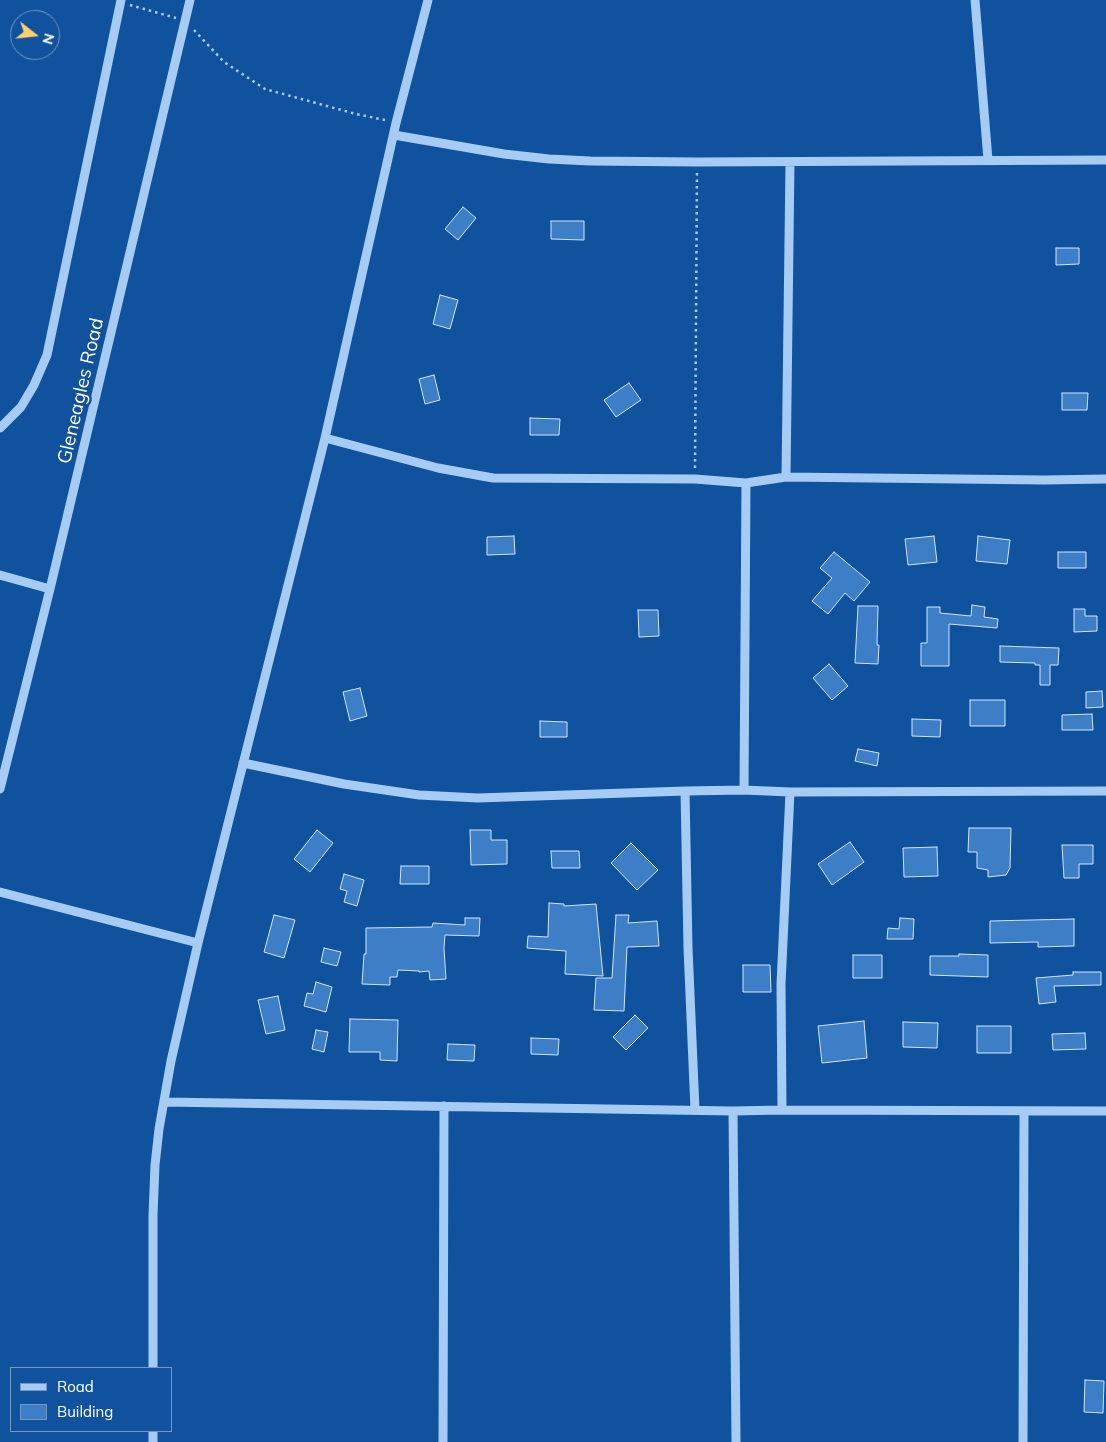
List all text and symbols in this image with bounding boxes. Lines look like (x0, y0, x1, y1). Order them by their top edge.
north arrow (10, 10, 60, 60)
text: N (38, 31, 59, 46)
street label: Gleneagles Road (53, 316, 109, 466)
legend (10, 1367, 172, 1432)
text: Road (57, 1377, 94, 1396)
text: Building (57, 1402, 113, 1421)

